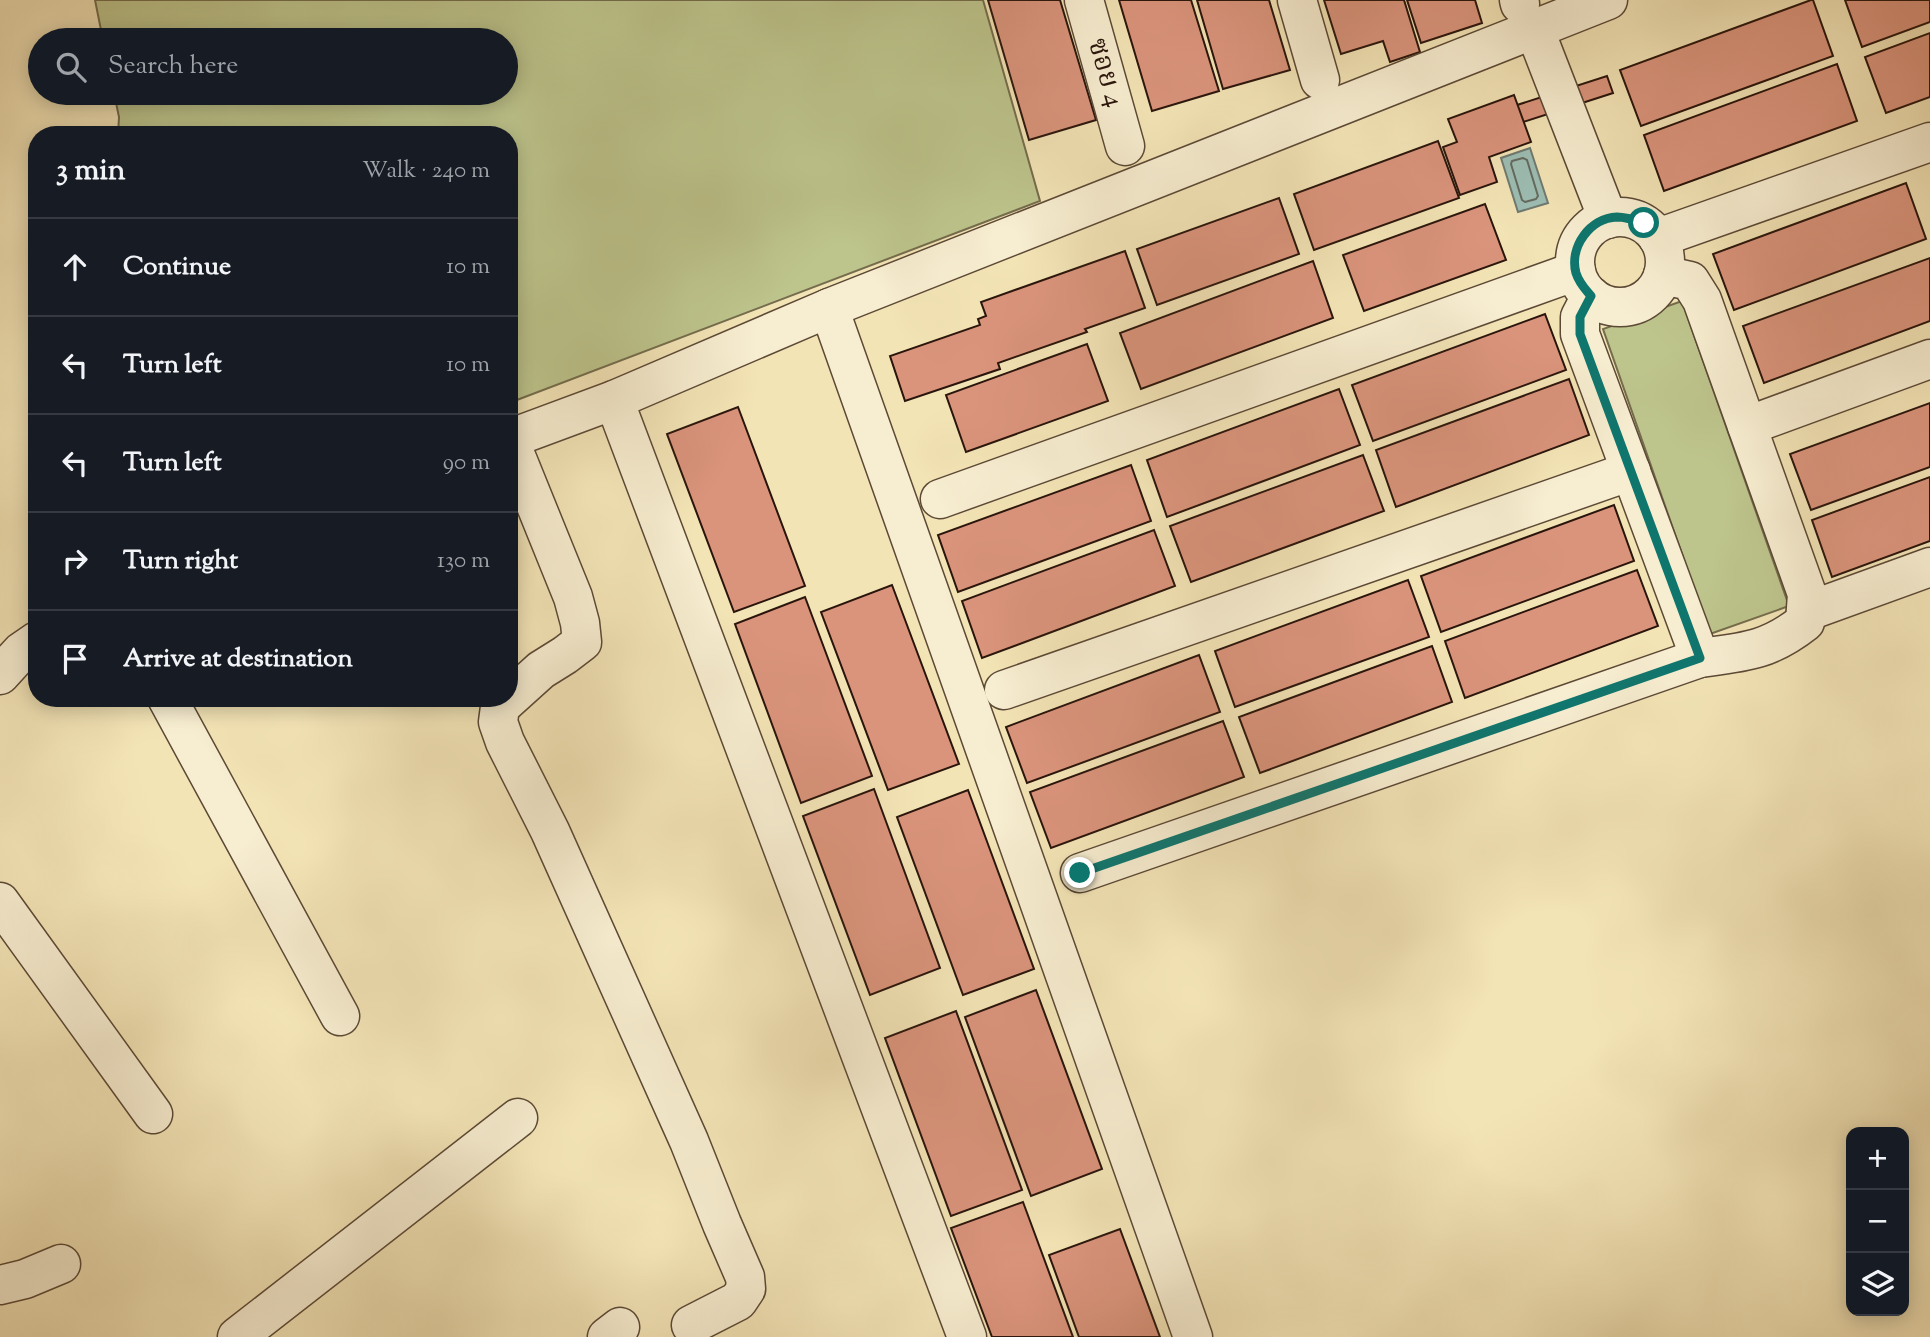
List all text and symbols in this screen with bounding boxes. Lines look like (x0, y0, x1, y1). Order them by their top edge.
search box (28, 28, 518, 105)
street label: ซอย 4 (1076, 34, 1134, 112)
icon: search (52, 48, 90, 86)
text: Search here (108, 48, 238, 85)
text: 3 min (56, 150, 126, 193)
text: Walk · 240 m (362, 155, 490, 188)
route start (1628, 207, 1659, 238)
icon: ahead (56, 248, 94, 286)
text: Continue (123, 249, 231, 286)
text: 10 m (446, 251, 490, 284)
icon: left (56, 346, 94, 384)
text: Turn left (123, 347, 222, 384)
text: 10 m (446, 349, 490, 382)
icon: left (56, 444, 94, 482)
text: Turn left (123, 445, 222, 482)
text: 90 m (443, 447, 490, 480)
icon: right (56, 542, 94, 580)
text: Turn right (123, 543, 238, 580)
text: 130 m (437, 545, 490, 578)
icon: arrive (56, 640, 94, 678)
text: Arrive at destination (123, 641, 353, 678)
route end (1064, 857, 1095, 888)
map controls (1846, 1127, 1909, 1316)
button: + (1846, 1127, 1909, 1190)
button: − (1846, 1190, 1909, 1253)
button: layers (1846, 1253, 1909, 1316)

